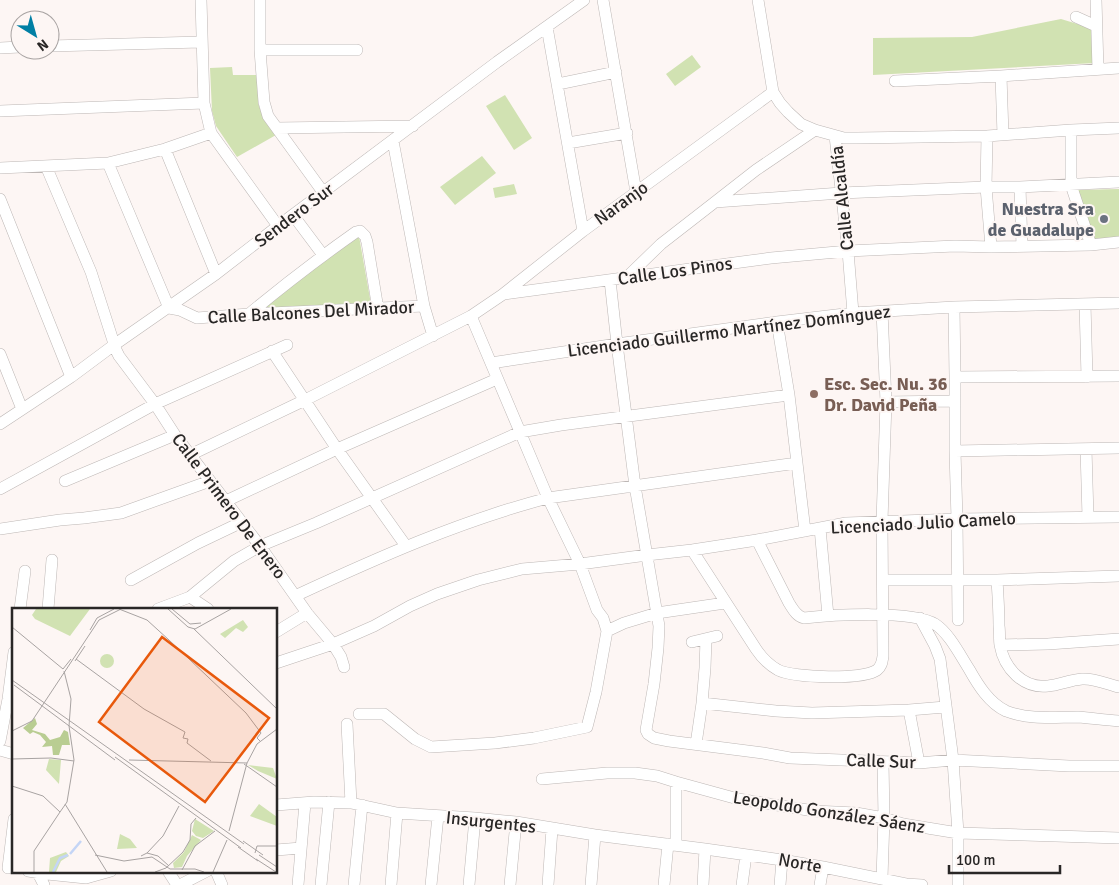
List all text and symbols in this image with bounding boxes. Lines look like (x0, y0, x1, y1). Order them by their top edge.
north arrow (10, 10, 60, 60)
text: N (34, 35, 52, 55)
street label: Calle Alcaldía (826, 145, 858, 251)
street label: Naranjo (590, 176, 652, 230)
street label: Sendero Sur (250, 178, 338, 252)
place label: Nuestra Sra de Guadalupe (988, 198, 1094, 241)
marker: Nuestra Sra de Guadalupe (1098, 213, 1110, 225)
street label: Calle Los Pinos (616, 252, 734, 290)
street label: Calle Balcones Del Mirador (207, 296, 415, 328)
street label: Licenciado Guillermo Martínez Domínguez (566, 300, 892, 362)
place label: Esc. Sec. Nu. 36 Dr. David Peña (824, 373, 948, 416)
marker: Esc. Sec. Nu. 36 Dr. David Peña (808, 388, 820, 400)
street label: Calle Primero De Enero (167, 429, 291, 583)
street label: Licenciado Julio Camelo (830, 507, 1016, 539)
inset map (12, 608, 278, 872)
street label: Calle Sur (846, 749, 916, 773)
street label: Leopoldo González Sáenz (731, 786, 927, 838)
street label: Insurgentes (445, 806, 537, 838)
scale bar (949, 842, 1060, 874)
street label: Norte (777, 848, 823, 878)
text: 100 m (956, 851, 996, 869)

